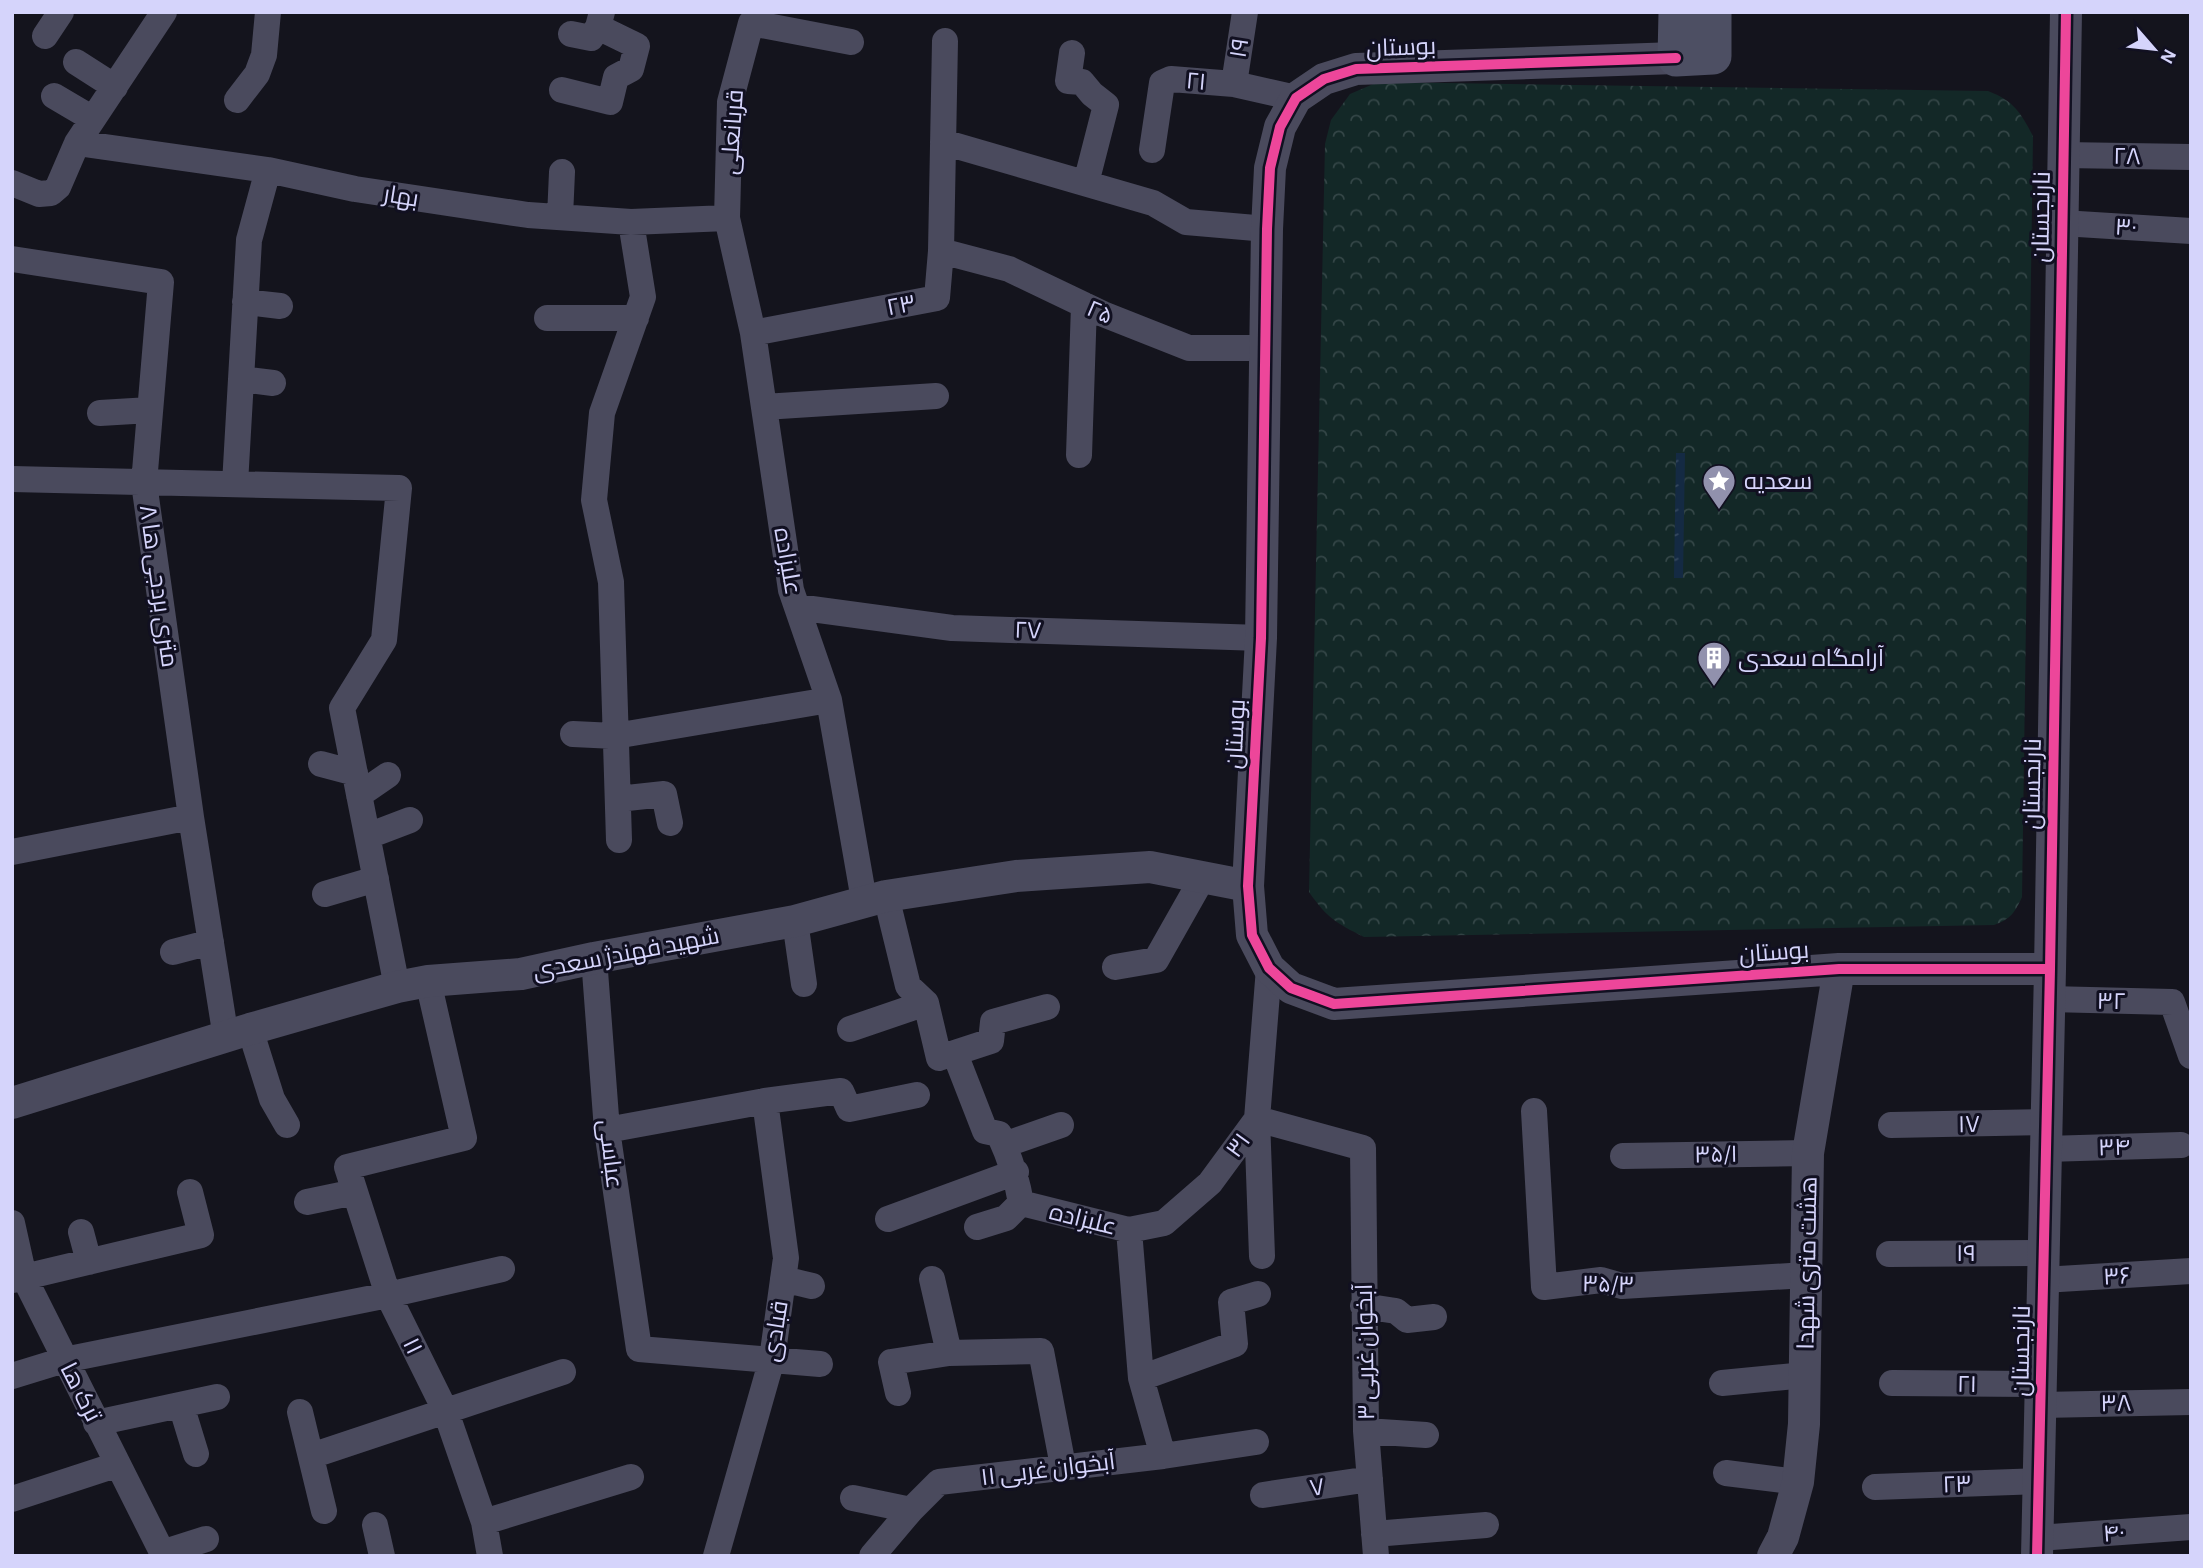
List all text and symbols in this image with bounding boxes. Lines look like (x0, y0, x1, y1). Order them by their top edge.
north arrow (2119, 14, 2189, 84)
street label: بوستان (1366, 35, 1437, 62)
street label: ۱۹ (1227, 36, 1253, 60)
text: N (2156, 46, 2179, 67)
street label: ۲۱ (1185, 69, 1207, 95)
street label: قربانعلی (718, 89, 749, 176)
street label: ۲۸ (2113, 145, 2141, 169)
street label: نارنجستان (2029, 171, 2056, 263)
street label: بهار (379, 182, 420, 213)
street label: ۳۰ (2114, 215, 2138, 241)
street label: ۲۳ (885, 291, 918, 321)
street label: ۲۵ (1083, 297, 1116, 329)
place icon: سعدیه (1700, 462, 1738, 511)
place label: سعدیه (1744, 470, 1812, 494)
street label: ۸ متری بردجی ها (134, 503, 181, 669)
street label: علیزاده (769, 526, 805, 597)
street label: ۲۷ (1014, 619, 1042, 643)
building icon: آرامگاه سعدی (1695, 639, 1733, 688)
place label: آرامگاه سعدی (1738, 645, 1885, 672)
street label: بوستان (1222, 698, 1251, 770)
street label: نارنجستان (2020, 738, 2047, 830)
street label: شهید فهندژ سعدی (531, 923, 722, 985)
street label: بوستان (1738, 939, 1810, 968)
street label: ۳۲ (2096, 990, 2126, 1014)
street label: ۱۷ (1958, 1113, 1980, 1137)
street label: عباسی (593, 1118, 626, 1190)
street label: ۳۱ (1222, 1129, 1255, 1162)
street label: ۳۴ (2098, 1135, 2131, 1161)
street label: ۳۵/۱ (1694, 1143, 1738, 1167)
street label: هشت متری شهدا (1793, 1176, 1823, 1350)
street label: علیزاده (1047, 1200, 1119, 1240)
street label: ۱۹ (1956, 1242, 1976, 1266)
street label: ۳۶ (2103, 1264, 2132, 1290)
street label: ۳۵/۳ (1582, 1273, 1634, 1297)
street label: آبخوان غربی ۳ (1351, 1283, 1380, 1421)
street label: قبادی (759, 1299, 794, 1364)
street label: نارنجستان (2009, 1305, 2036, 1397)
street label: ۱۱ (398, 1335, 426, 1358)
street label: ترک ها (55, 1359, 105, 1426)
street label: ۲۱ (1957, 1373, 1977, 1397)
street label: ۳۸ (2100, 1392, 2132, 1416)
street label: آبخوان غربی ۱۱ (979, 1448, 1117, 1491)
street label: ۲۳ (1942, 1473, 1972, 1497)
street label: ۷ (1308, 1475, 1326, 1501)
street label: ۴۰ (2102, 1521, 2126, 1547)

